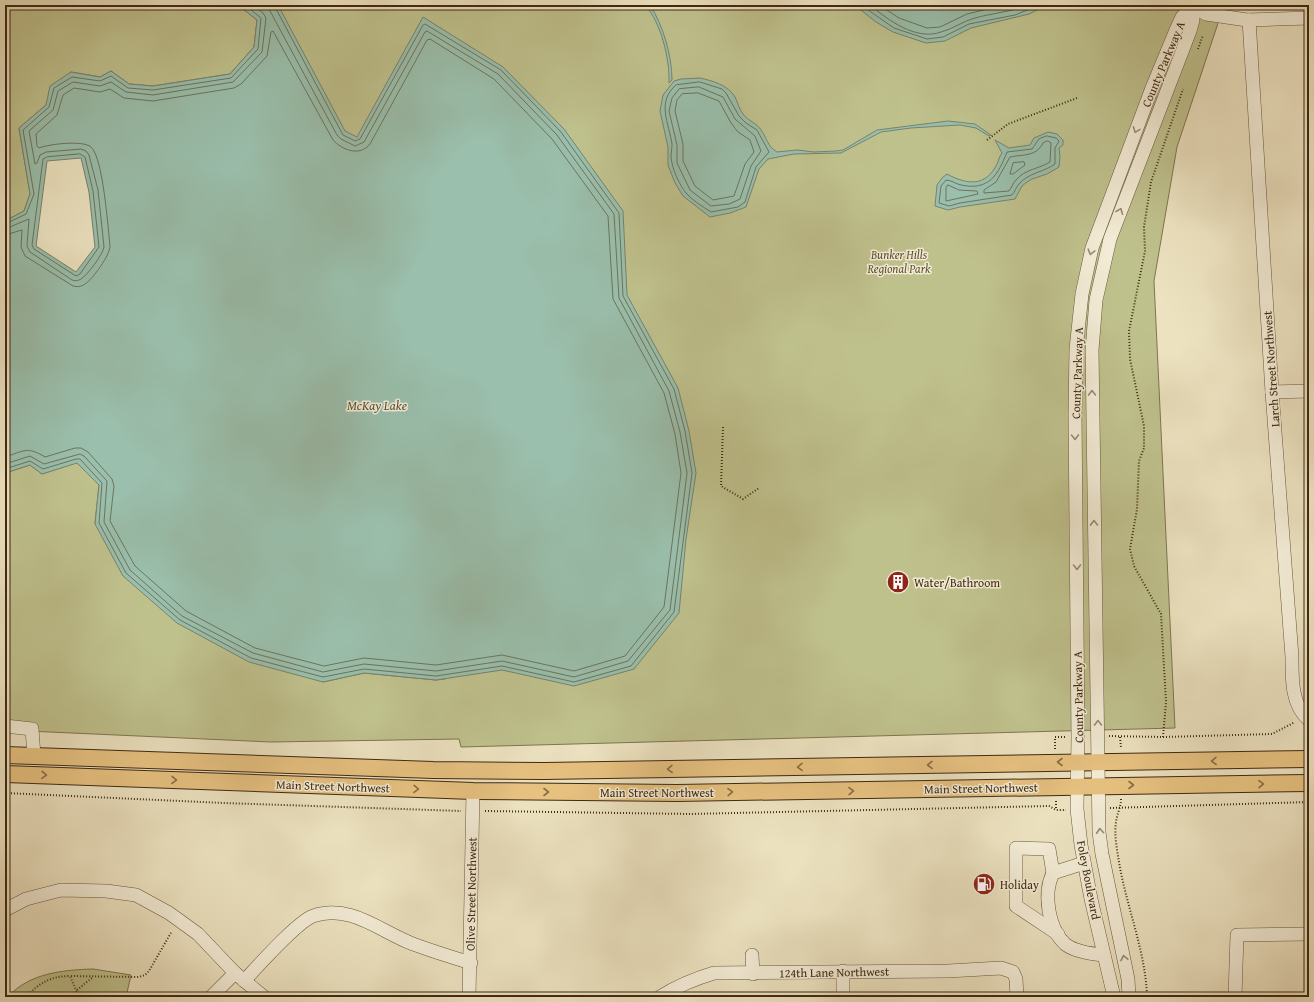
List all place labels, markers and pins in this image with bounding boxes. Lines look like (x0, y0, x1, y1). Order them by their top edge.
building icon: Water/Bathroom (885, 569, 911, 595)
place label: Water/Bathroom (914, 574, 1000, 591)
fuel station icon: Holiday (971, 871, 997, 897)
place label: Holiday (1000, 876, 1039, 893)

